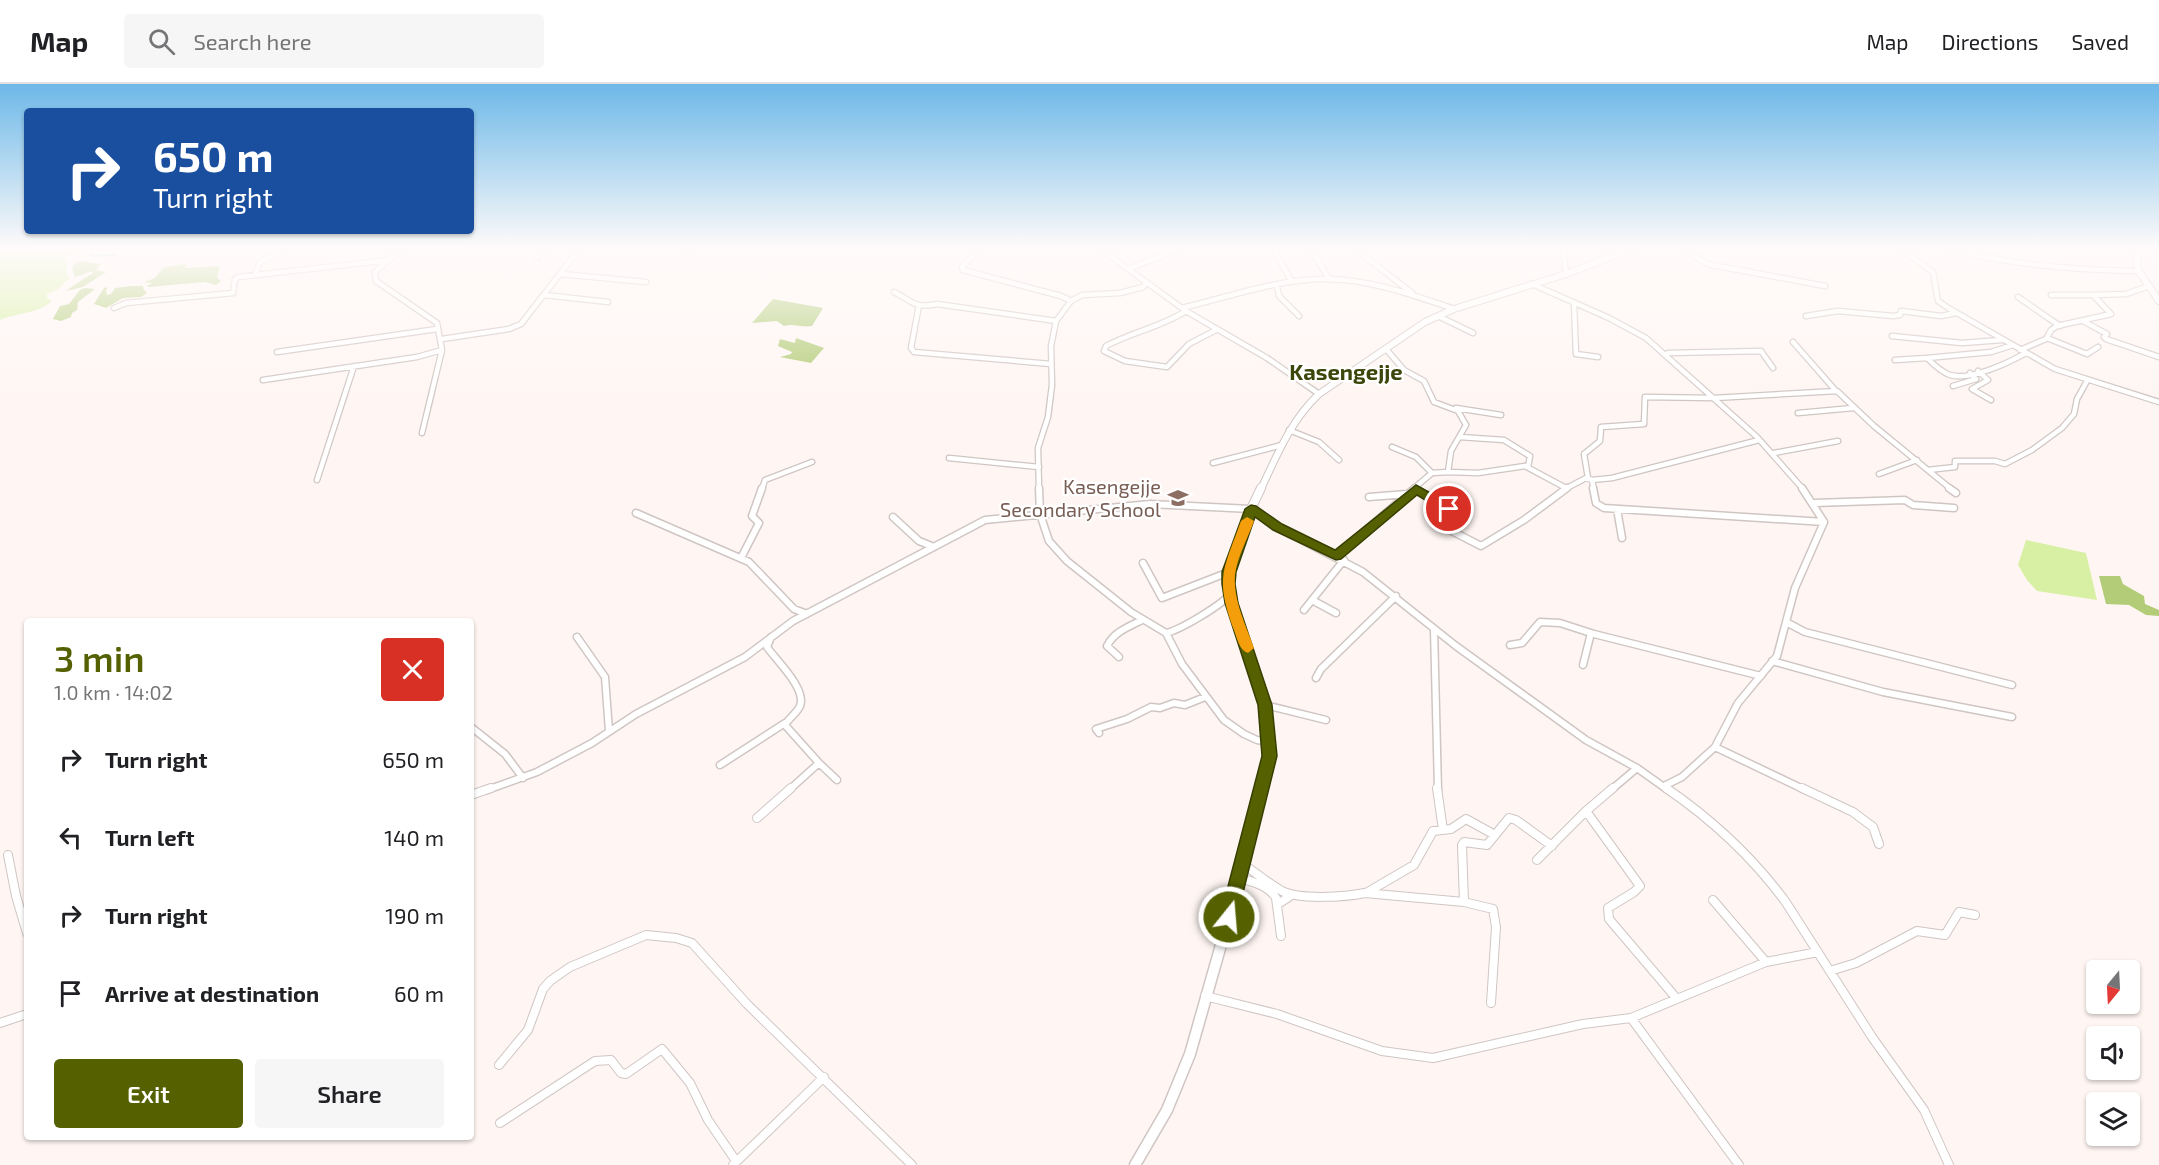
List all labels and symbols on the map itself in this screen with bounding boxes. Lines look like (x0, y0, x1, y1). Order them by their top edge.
district label: Kasengejje (1289, 358, 1403, 384)
place label: Kasengejje Secondary School (1000, 474, 1161, 521)
pin (1423, 483, 1474, 534)
school or university icon: Kasengejje Secondary School (1166, 486, 1190, 510)
position arrow (1197, 885, 1261, 949)
north arrow (2086, 960, 2140, 1014)

